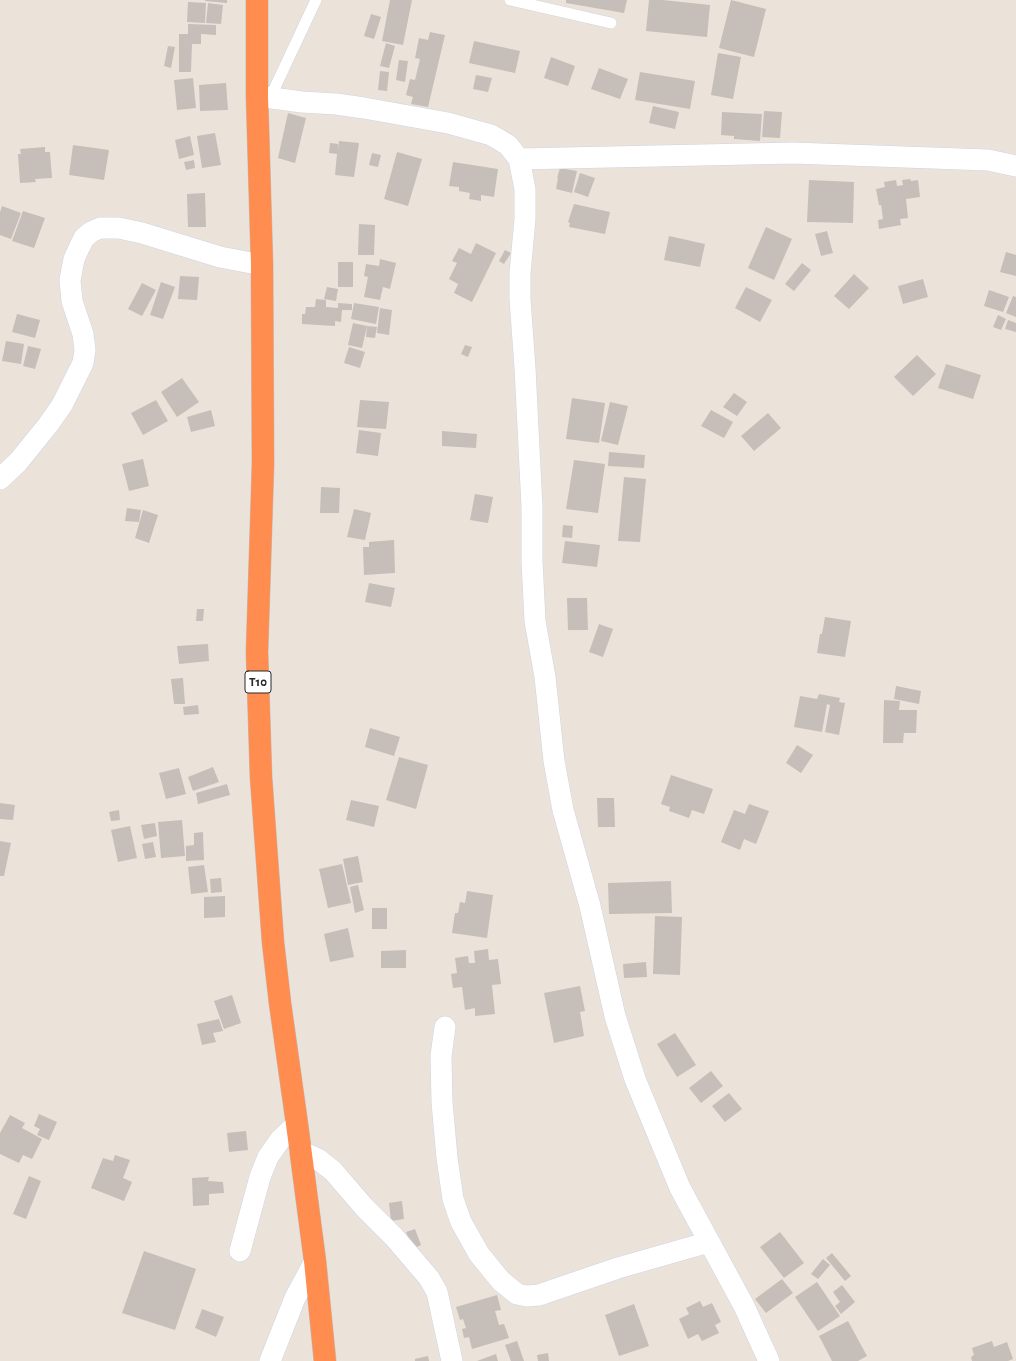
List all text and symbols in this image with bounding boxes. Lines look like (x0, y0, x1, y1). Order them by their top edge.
road number: T10 (245, 671, 271, 693)

